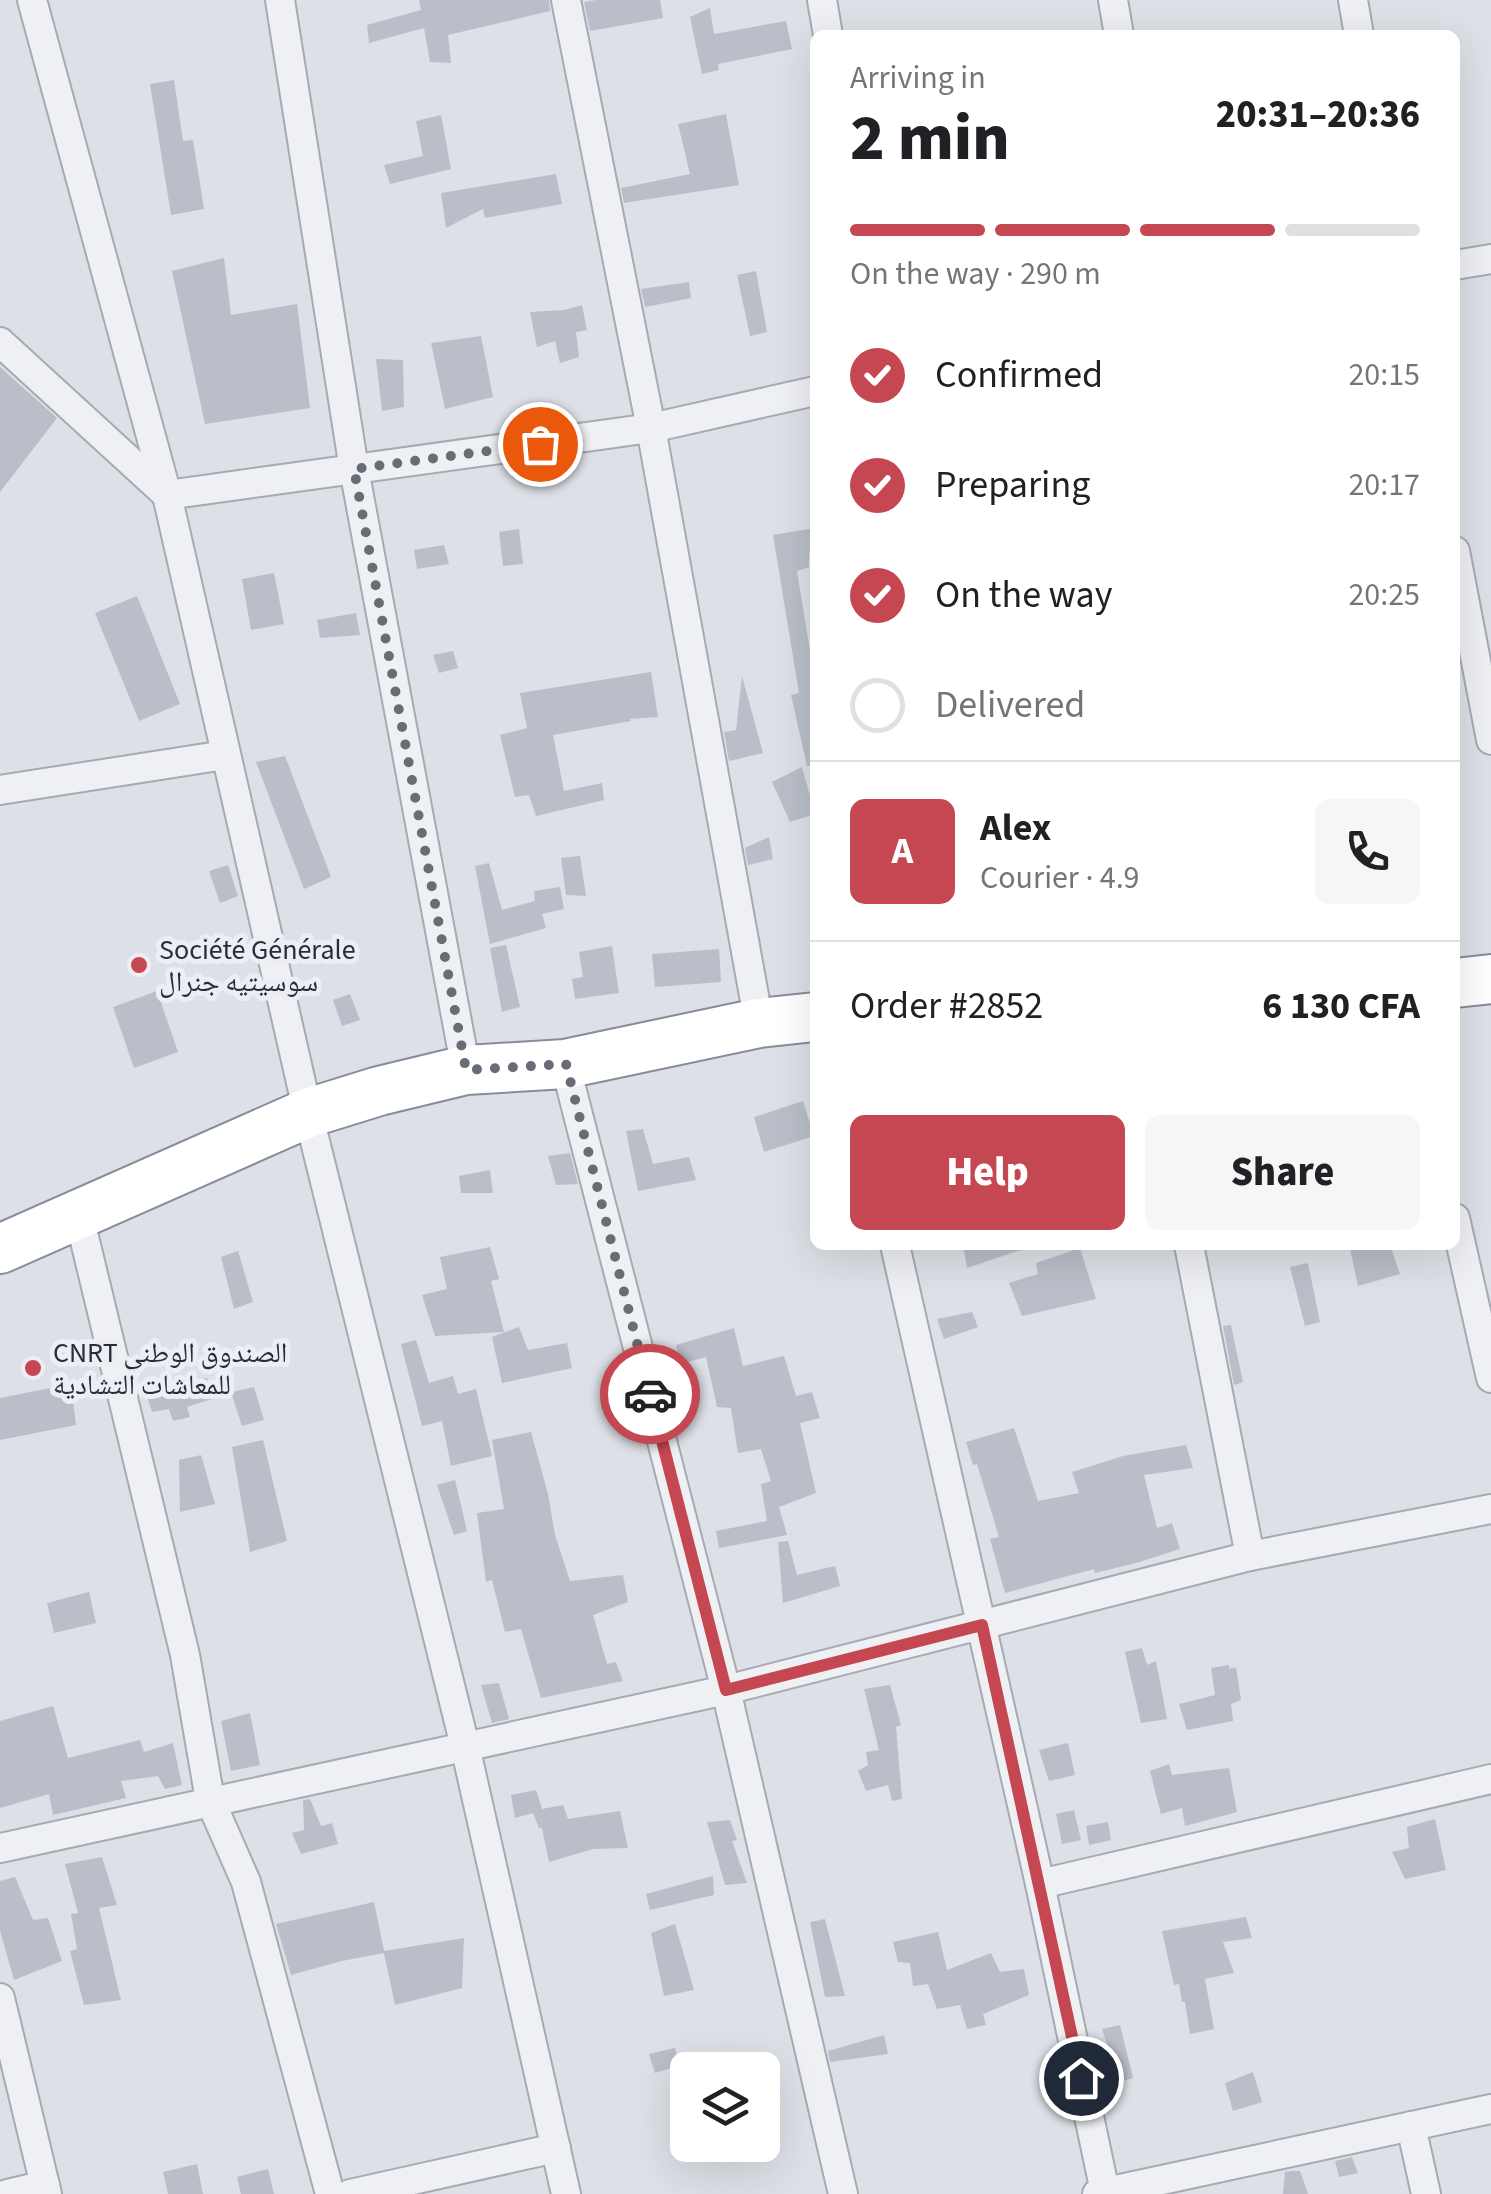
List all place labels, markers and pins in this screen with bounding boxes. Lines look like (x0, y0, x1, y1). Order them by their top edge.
pin (498, 402, 583, 487)
place label: Société Générale سوسيتيه جنرال (159, 930, 356, 1002)
marker: Société Générale سوسيتيه جنرال (128, 954, 150, 976)
place label: CNRT الصندوق الوطني للمعاشات التشادية (53, 1333, 288, 1405)
marker: CNRT الصندوق الوطني للمعاشات التشادية (22, 1357, 44, 1379)
pin (1039, 2036, 1124, 2121)

